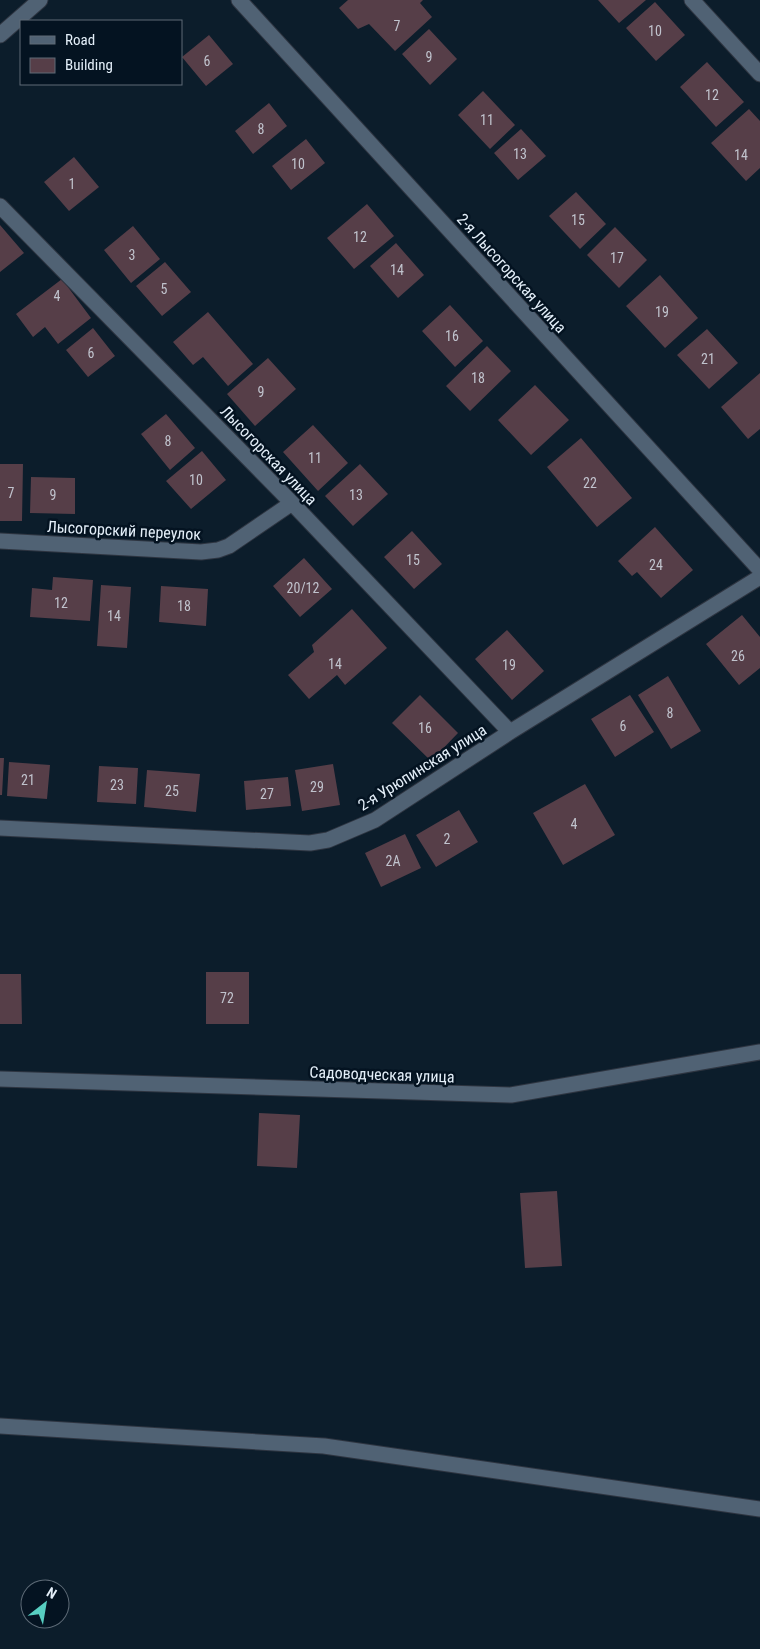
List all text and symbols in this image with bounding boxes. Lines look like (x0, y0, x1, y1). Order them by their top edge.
house number: 7 (394, 18, 401, 34)
legend (20, 20, 182, 85)
house number: 10 (648, 23, 662, 39)
text: Road (65, 31, 95, 49)
house number: 9 (426, 49, 432, 65)
house number: 6 (204, 53, 211, 69)
text: Building (65, 56, 113, 74)
house number: 12 (705, 87, 719, 103)
house number: 11 (480, 112, 494, 128)
house number: 8 (258, 121, 265, 137)
house number: 13 (513, 146, 527, 162)
house number: 14 (734, 147, 748, 163)
house number: 10 (291, 156, 305, 172)
house number: 1 (69, 176, 75, 192)
street label: 2-я Лысогорская улица (453, 210, 570, 337)
house number: 15 (571, 212, 585, 228)
house number: 12 (353, 229, 367, 245)
house number: 3 (129, 247, 135, 263)
house number: 17 (610, 250, 624, 266)
house number: 14 (390, 262, 404, 278)
house number: 5 (161, 281, 168, 297)
house number: 4 (54, 288, 61, 304)
house number: 19 (655, 304, 669, 320)
house number: 16 (445, 328, 459, 344)
house number: 6 (88, 345, 95, 361)
house number: 21 (701, 351, 715, 367)
house number: 18 (471, 370, 485, 386)
house number: 9 (258, 384, 264, 400)
street label: Лысогорская улица (216, 402, 321, 509)
house number: 8 (165, 433, 172, 449)
house number: 11 (308, 450, 322, 466)
house number: 10 (189, 472, 203, 488)
house number: 22 (583, 475, 597, 491)
house number: 7 (8, 485, 15, 501)
house number: 9 (50, 487, 56, 503)
house number: 13 (349, 487, 363, 503)
street label: Лысогорский переулок (47, 517, 202, 544)
house number: 15 (406, 552, 420, 568)
house number: 24 (649, 557, 663, 573)
house number: 20/12 (287, 580, 320, 596)
house number: 12 (54, 595, 68, 611)
house number: 18 (177, 598, 191, 614)
house number: 14 (107, 608, 121, 624)
house number: 26 (731, 648, 745, 664)
house number: 14 (328, 656, 342, 672)
house number: 19 (502, 657, 516, 673)
house number: 8 (667, 705, 674, 721)
house number: 6 (620, 718, 627, 734)
street label: 2-я Урюпинская улица (355, 720, 490, 815)
house number: 16 (418, 720, 432, 736)
house number: 21 (21, 772, 35, 788)
house number: 23 (110, 777, 124, 793)
house number: 29 (310, 779, 324, 795)
house number: 25 (165, 783, 179, 799)
house number: 27 (260, 786, 274, 802)
house number: 4 (571, 816, 578, 832)
house number: 2 (444, 831, 451, 847)
house number: 2А (386, 853, 400, 869)
house number: 72 (220, 990, 234, 1006)
street label: Садоводческая улица (309, 1062, 455, 1087)
north arrow (20, 1579, 70, 1629)
text: N (44, 1584, 59, 1602)

